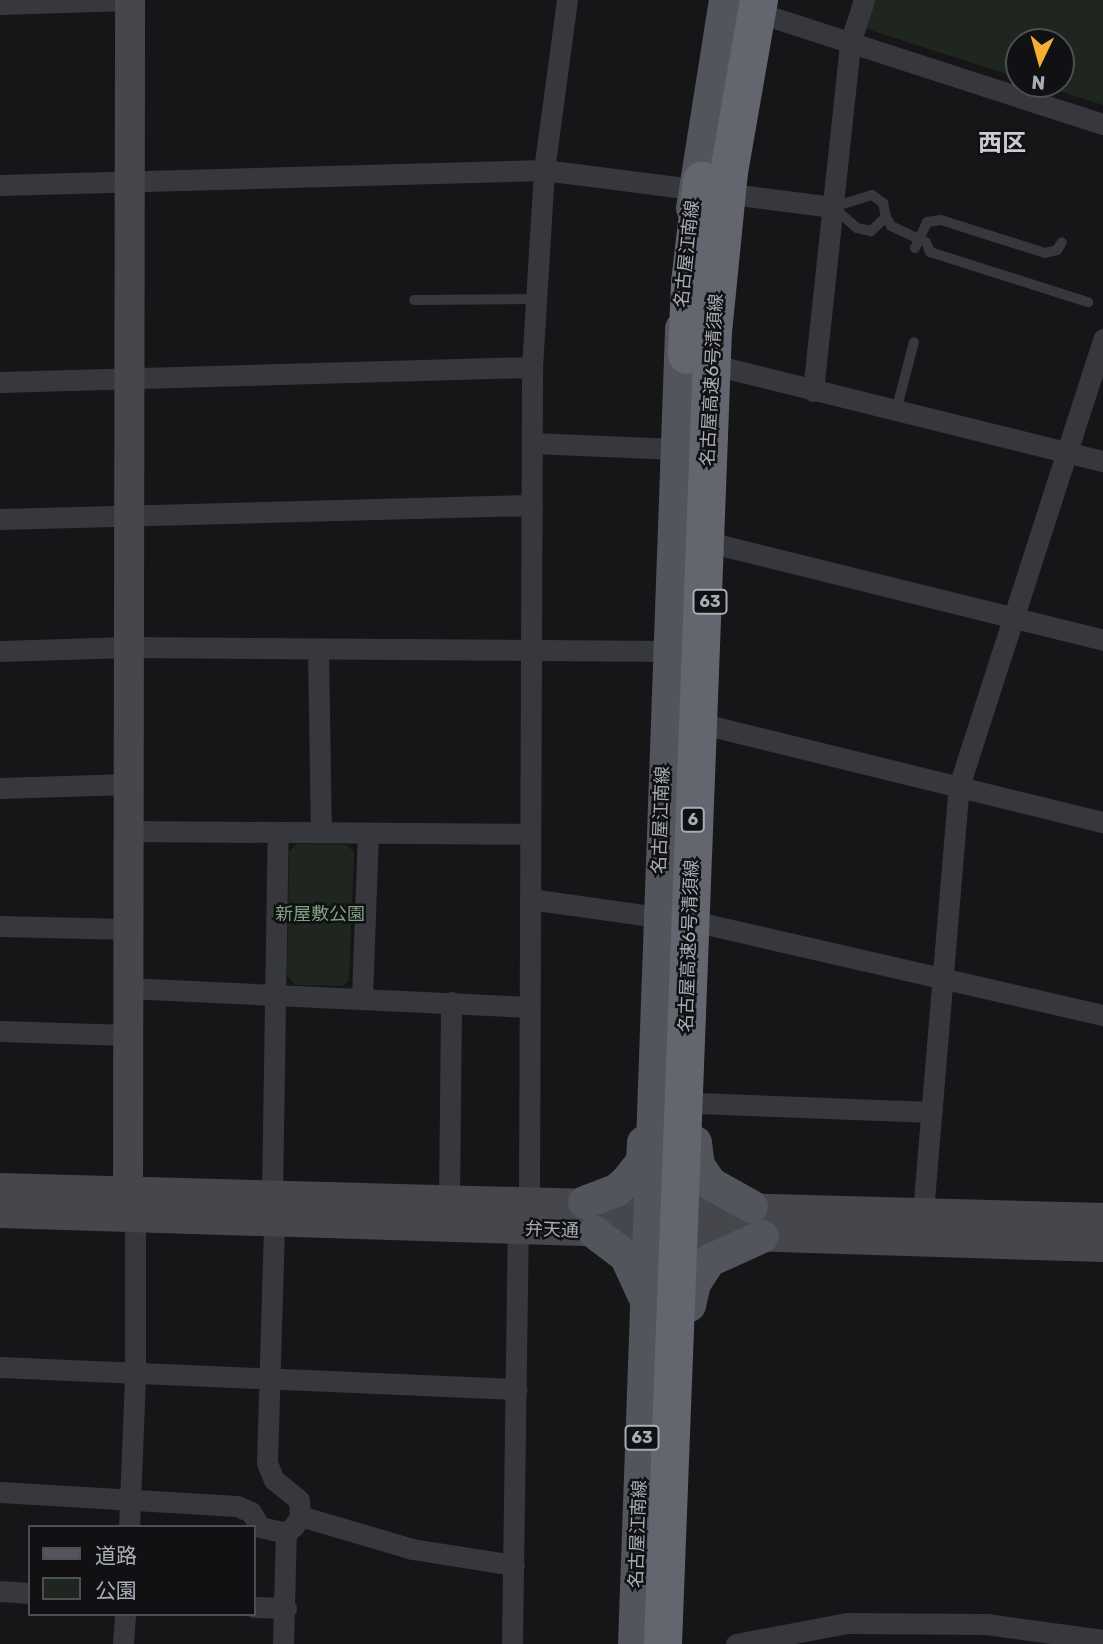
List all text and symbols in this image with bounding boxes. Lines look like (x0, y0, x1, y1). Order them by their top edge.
north arrow (1005, 28, 1075, 98)
text: N (1030, 70, 1046, 94)
district label: 西区 (978, 130, 1026, 158)
street label: 名古屋江南線 (671, 199, 703, 309)
street label: 名古屋高速6号清須線 (697, 293, 727, 467)
road number: 63 (692, 590, 728, 614)
street label: 名古屋江南線 (648, 766, 674, 874)
road number: 6 (681, 807, 705, 832)
street label: 名古屋高速6号清須線 (675, 859, 703, 1033)
park label: 新屋敷公園 (275, 903, 365, 925)
street label: 弁天通 (525, 1218, 579, 1242)
road number: 63 (624, 1426, 660, 1450)
street label: 名古屋江南線 (625, 1480, 651, 1588)
legend (28, 1525, 256, 1616)
text: 道路 (95, 1543, 137, 1568)
text: 公園 (95, 1578, 137, 1603)

